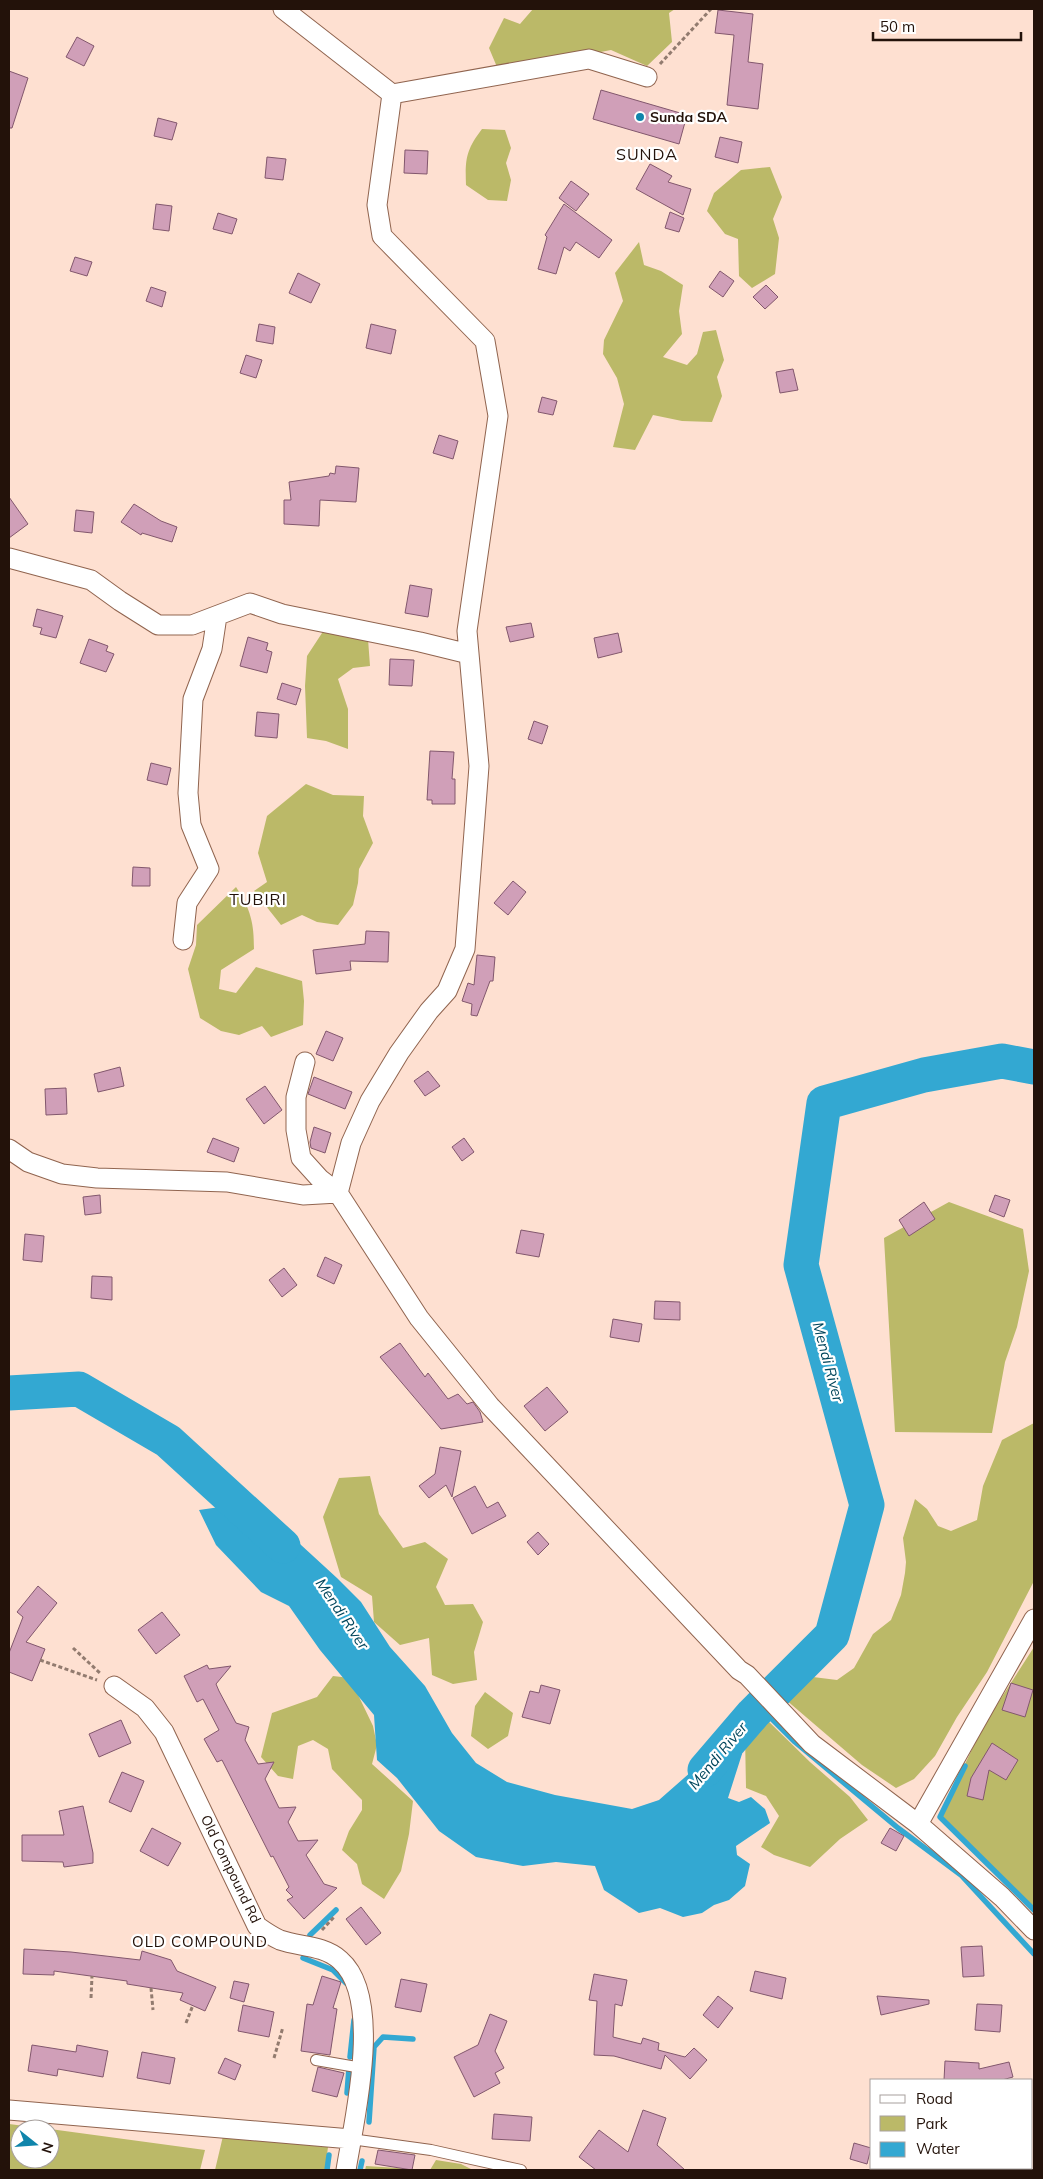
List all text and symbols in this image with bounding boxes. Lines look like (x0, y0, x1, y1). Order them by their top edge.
scale bar (873, 10, 1020, 42)
text: 50 m (880, 17, 915, 36)
place label: Sunda SDA (650, 108, 727, 126)
marker: Sunda SDA (634, 111, 646, 123)
district label: SUNDA (616, 144, 678, 164)
district label: TUBIRI (229, 889, 287, 909)
water label: Mendi River (809, 1320, 848, 1404)
water label: Mendi River (312, 1575, 373, 1653)
water label: Mendi River (684, 1718, 752, 1793)
street label: Old Compound Rd (197, 1812, 265, 1926)
district label: OLD COMPOUND (132, 1932, 268, 1951)
legend (870, 2079, 1033, 2169)
text: Road (916, 2089, 953, 2108)
text: Park (916, 2114, 948, 2133)
north arrow (10, 2119, 60, 2169)
text: Water (916, 2139, 960, 2158)
text: N (37, 2140, 58, 2155)

